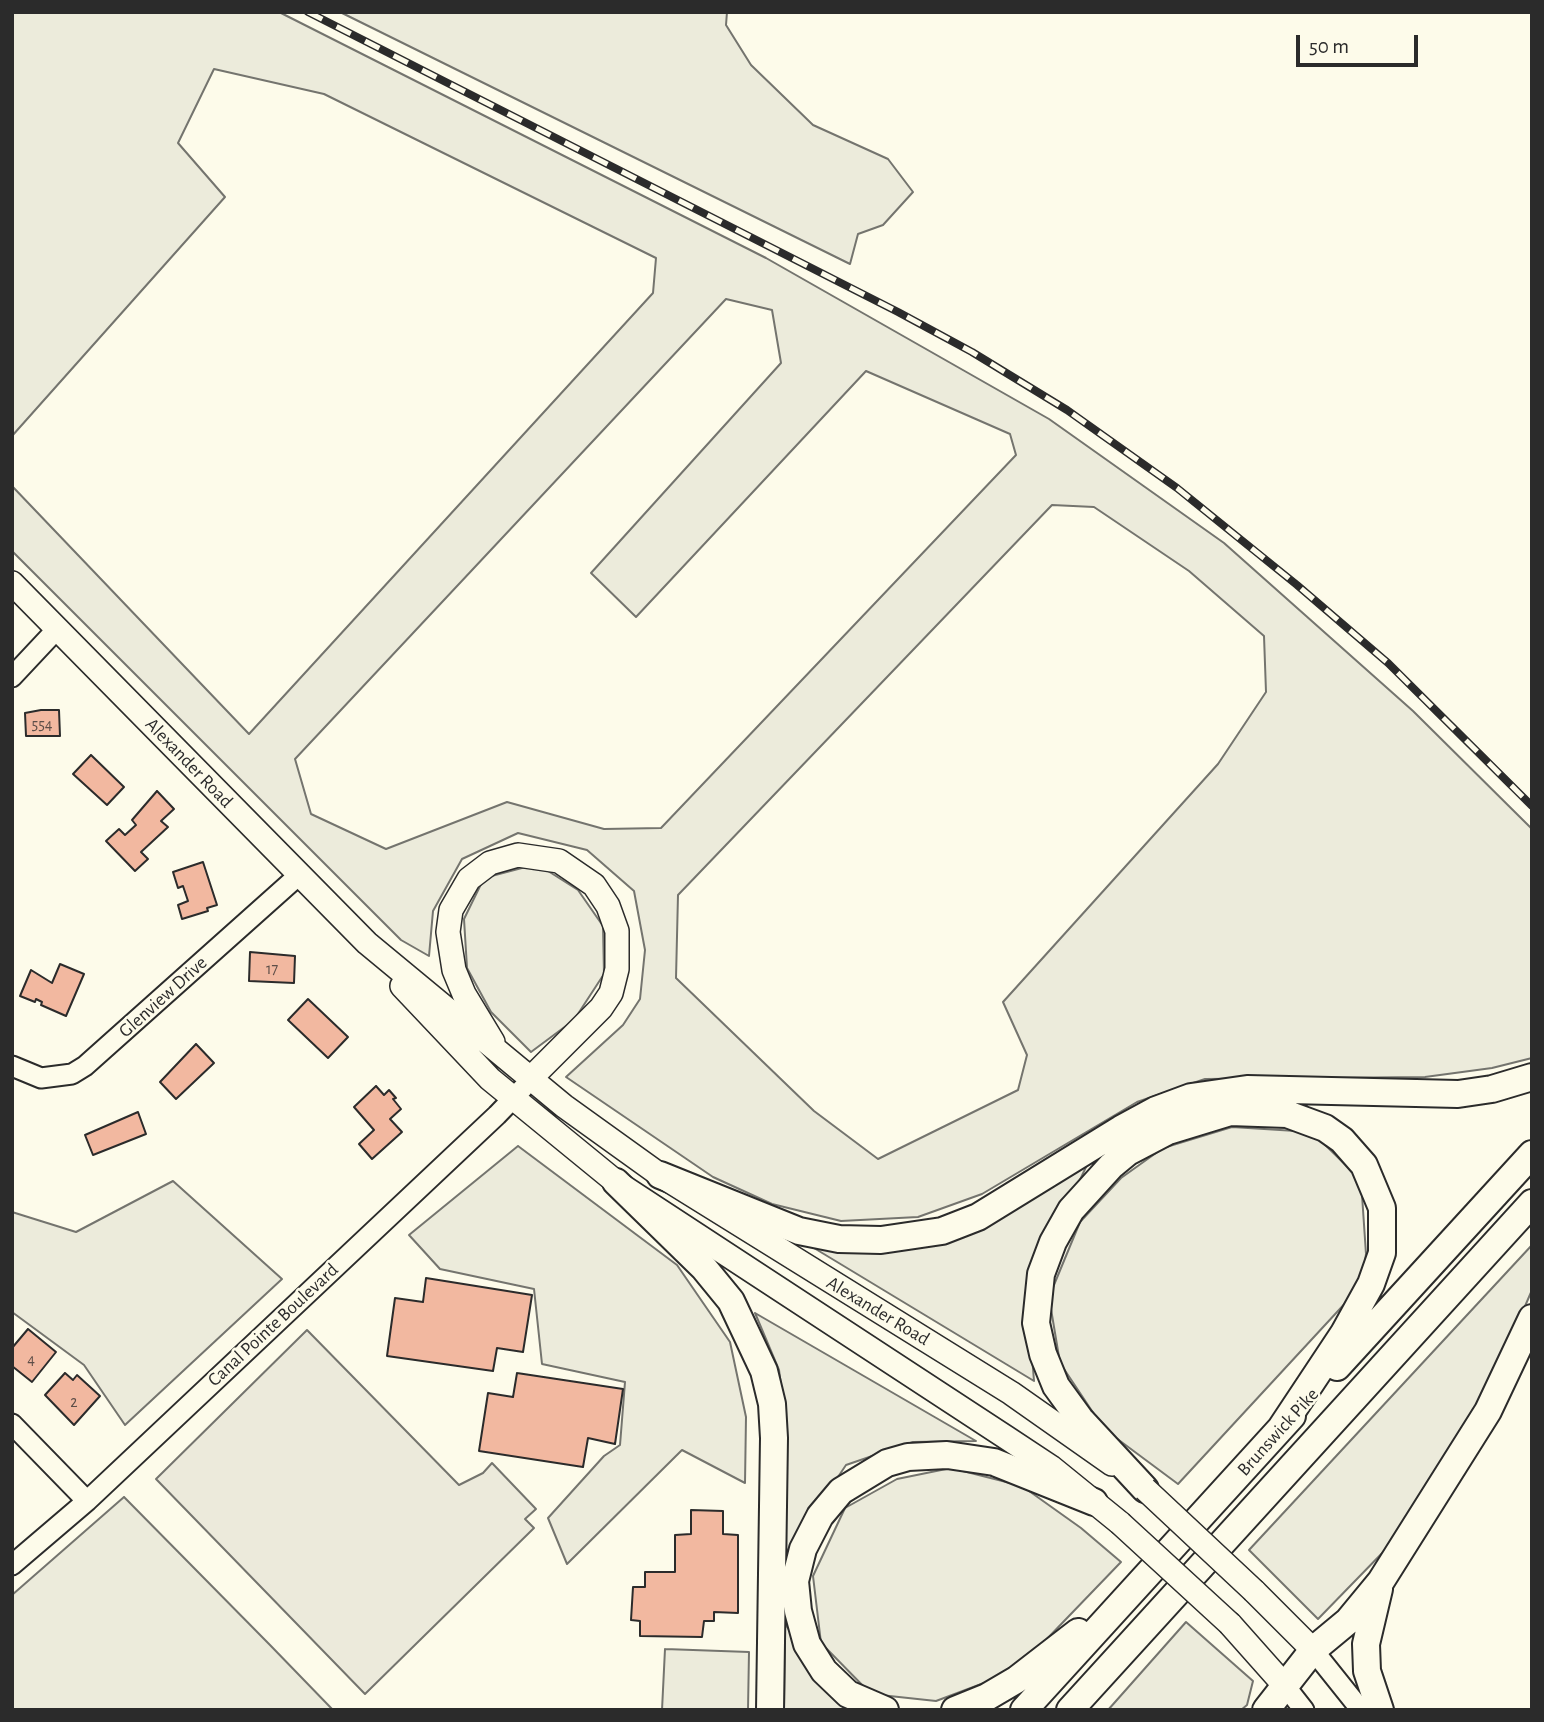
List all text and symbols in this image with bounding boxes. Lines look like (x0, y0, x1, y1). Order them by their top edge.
scale bar (1299, 21, 1422, 65)
text: 50 m (1309, 36, 1349, 57)
street label: Alexander Road (140, 713, 238, 813)
house number: 554 (31, 714, 53, 734)
street label: Glenview Drive (114, 951, 212, 1043)
house number: 17 (266, 959, 278, 979)
street label: Canal Pointe Boulevard (203, 1259, 343, 1391)
street label: Alexander Road (822, 1271, 934, 1351)
house number: 4 (27, 1349, 35, 1369)
street label: Brunswick Pike (1233, 1383, 1323, 1481)
house number: 2 (70, 1392, 78, 1412)

